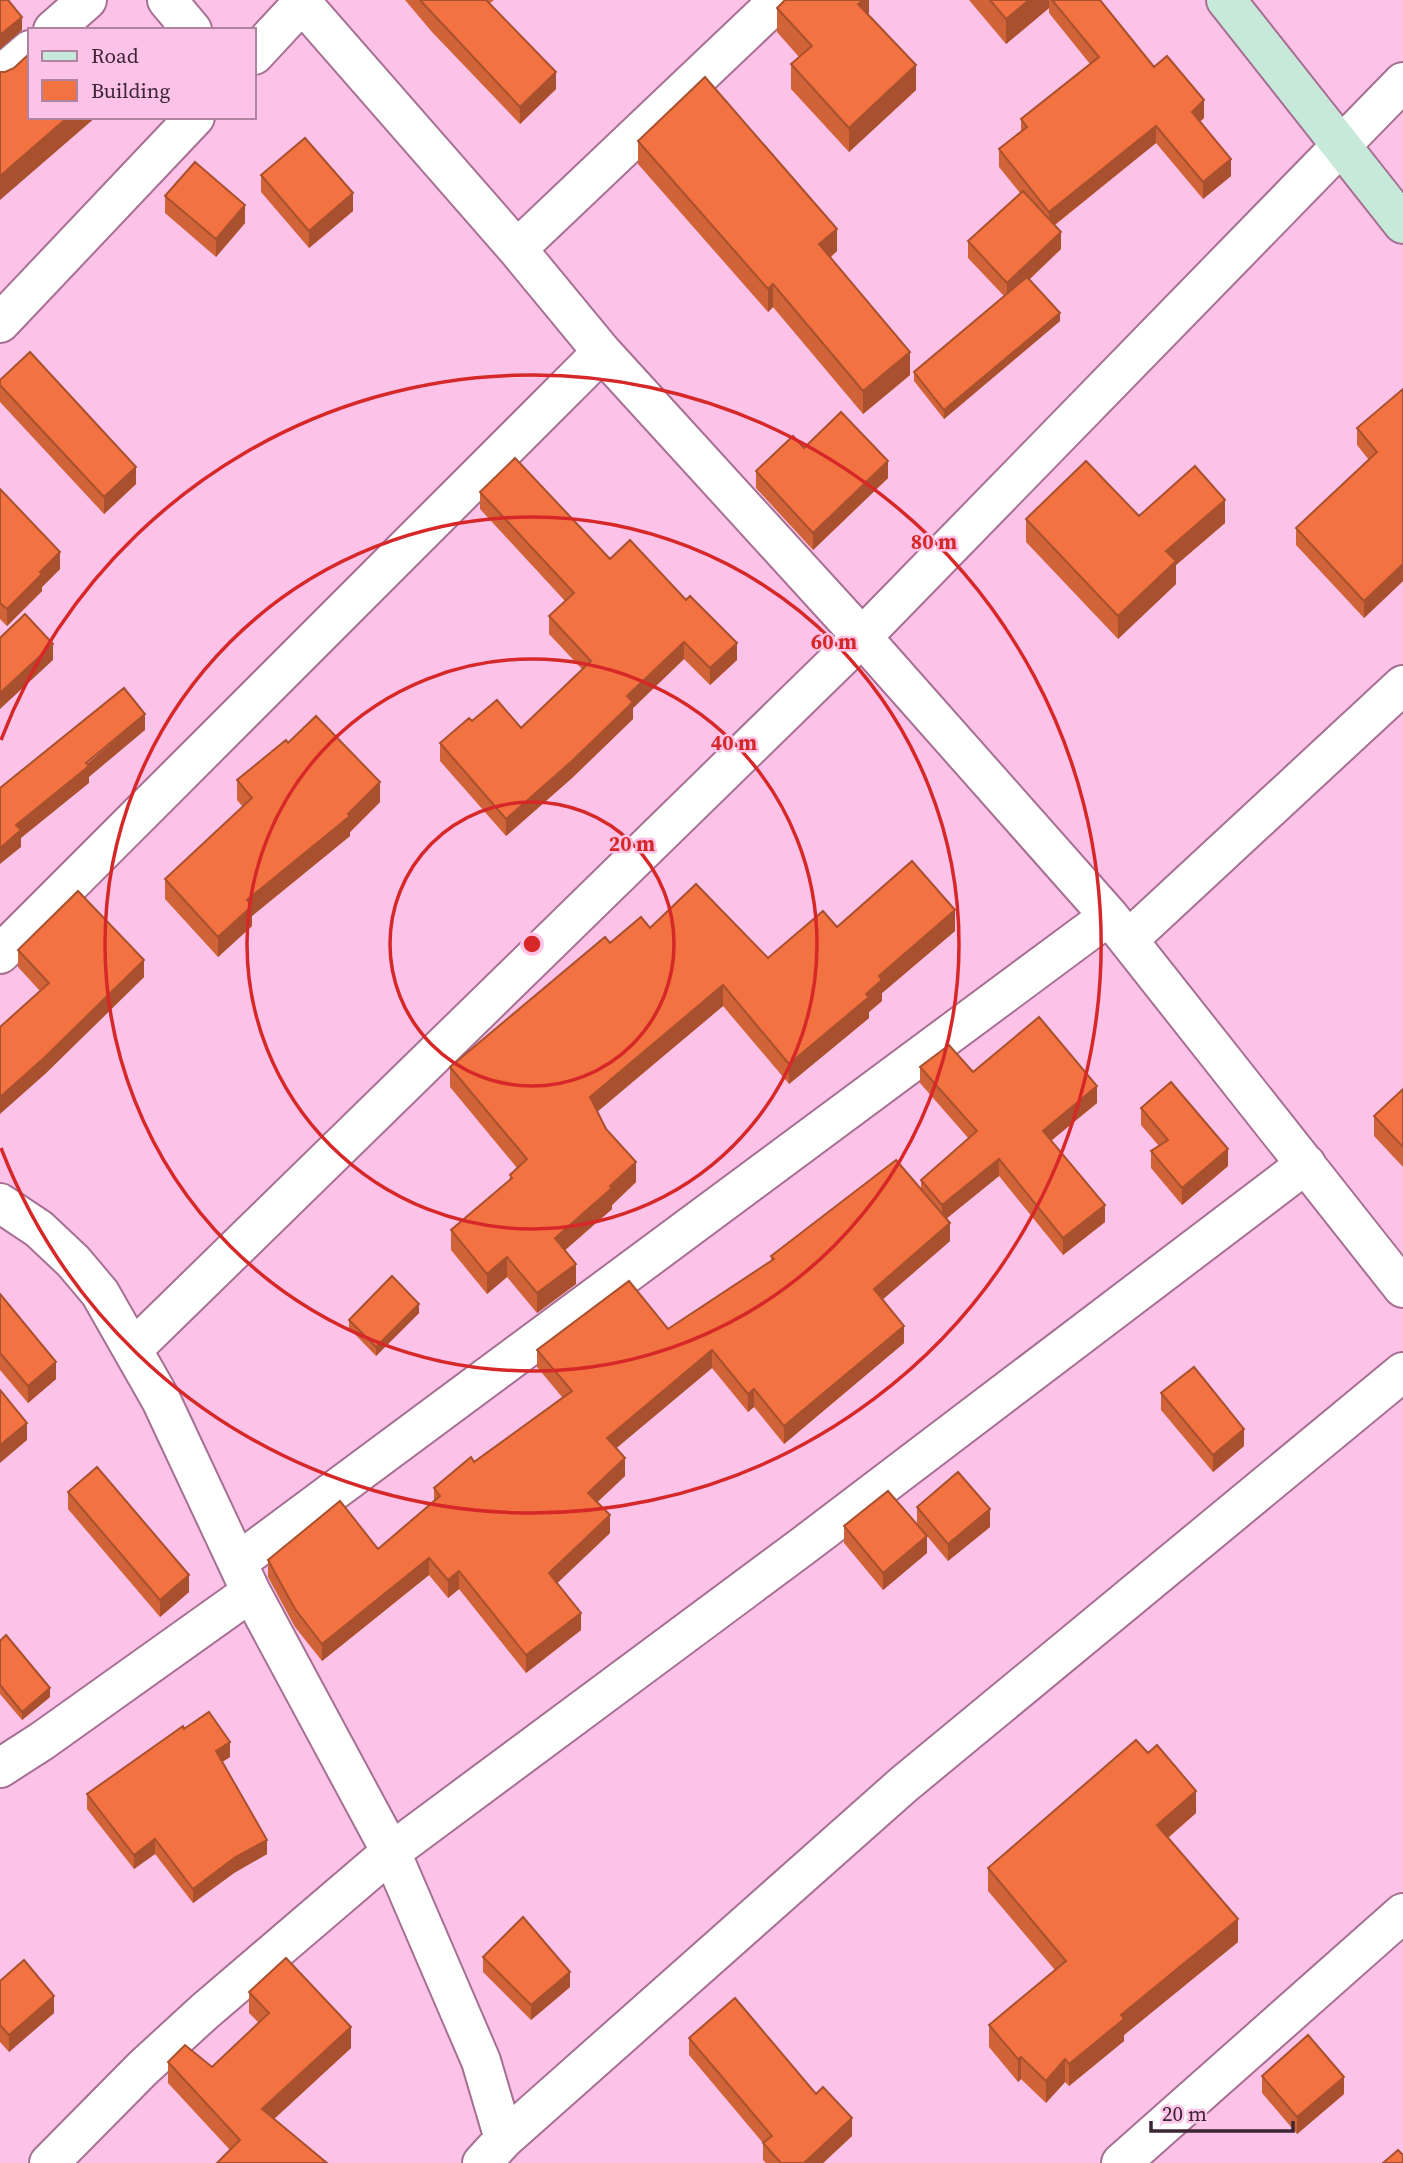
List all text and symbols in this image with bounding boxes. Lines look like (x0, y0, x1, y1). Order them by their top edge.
legend (28, 28, 256, 119)
text: Road (91, 41, 139, 70)
text: Building (91, 76, 170, 105)
text: 80 m (911, 527, 957, 556)
text: 60 m (811, 627, 857, 656)
text: 40 m (711, 728, 757, 757)
text: 20 m (609, 829, 655, 858)
centre of rings (520, 932, 544, 956)
scale bar (1151, 2090, 1293, 2134)
text: 20 m (1162, 2099, 1207, 2128)

